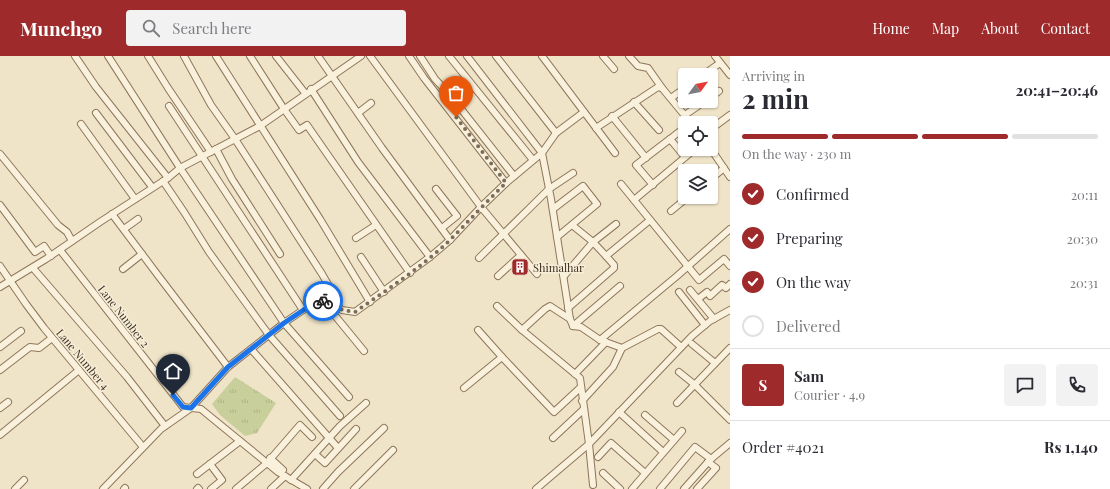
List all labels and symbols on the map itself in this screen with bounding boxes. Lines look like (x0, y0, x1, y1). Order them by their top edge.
north arrow (678, 68, 718, 108)
pin (439, 76, 473, 117)
building icon: Shimalhar (510, 257, 530, 277)
place label: Shimalhar (533, 260, 584, 275)
courier (303, 281, 343, 321)
street label: Lane Number 2 (95, 282, 153, 350)
street label: Lane Number 4 (53, 325, 113, 393)
pin (156, 354, 190, 395)

